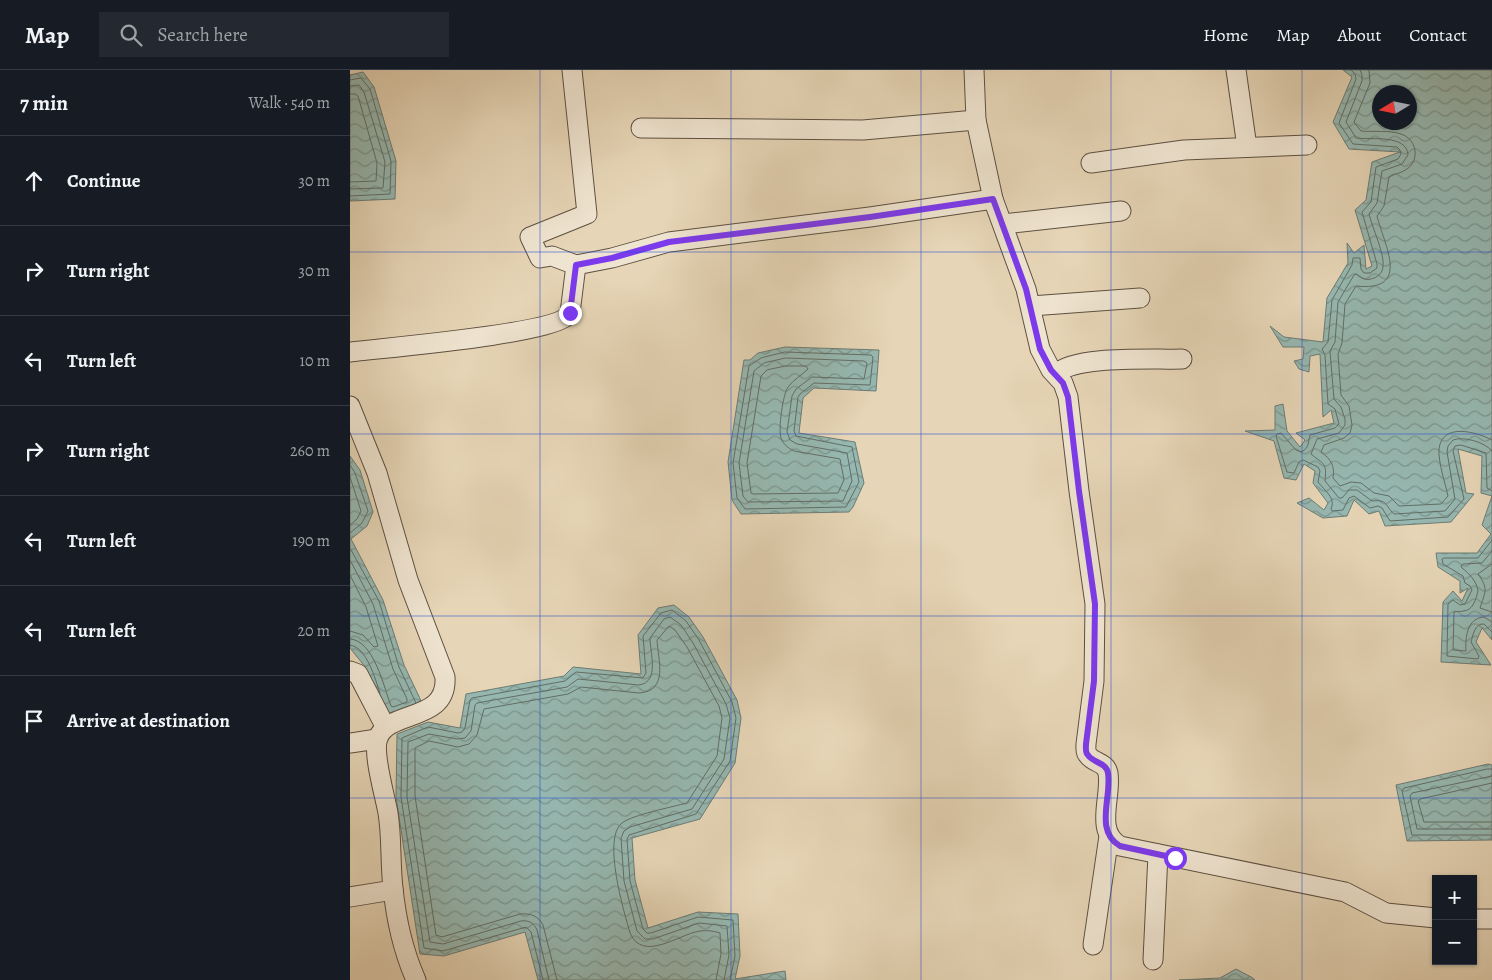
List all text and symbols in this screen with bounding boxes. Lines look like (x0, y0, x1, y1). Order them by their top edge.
search box (99, 12, 449, 57)
text: Map (25, 19, 69, 51)
icon: search (117, 21, 145, 49)
text: Search here (157, 22, 248, 48)
text: Home (1203, 23, 1248, 47)
text: Map (1276, 23, 1309, 47)
text: About (1337, 23, 1381, 47)
text: Contact (1409, 23, 1467, 47)
north arrow (1372, 85, 1417, 130)
text: 7 min (20, 89, 68, 117)
text: Walk · 540 m (248, 92, 330, 114)
icon: ahead (20, 167, 48, 195)
text: Continue (67, 168, 141, 194)
text: 30 m (298, 170, 330, 192)
icon: right (20, 257, 48, 285)
text: Turn right (67, 258, 149, 284)
text: 30 m (298, 260, 330, 282)
route end (559, 302, 582, 325)
icon: left (20, 347, 48, 375)
text: Turn left (67, 348, 136, 374)
text: 10 m (300, 350, 330, 372)
icon: right (20, 437, 48, 465)
text: Turn right (67, 438, 149, 464)
text: 260 m (290, 440, 330, 462)
icon: left (20, 527, 48, 555)
text: Turn left (67, 528, 136, 554)
text: 190 m (292, 530, 330, 552)
icon: left (20, 617, 48, 645)
text: Turn left (67, 618, 136, 644)
text: 20 m (297, 620, 330, 642)
icon: arrive (20, 707, 48, 735)
text: Arrive at destination (67, 708, 230, 734)
route start (1164, 847, 1187, 870)
map controls (1432, 875, 1477, 965)
button: + (1432, 875, 1477, 920)
button: − (1432, 920, 1477, 965)

